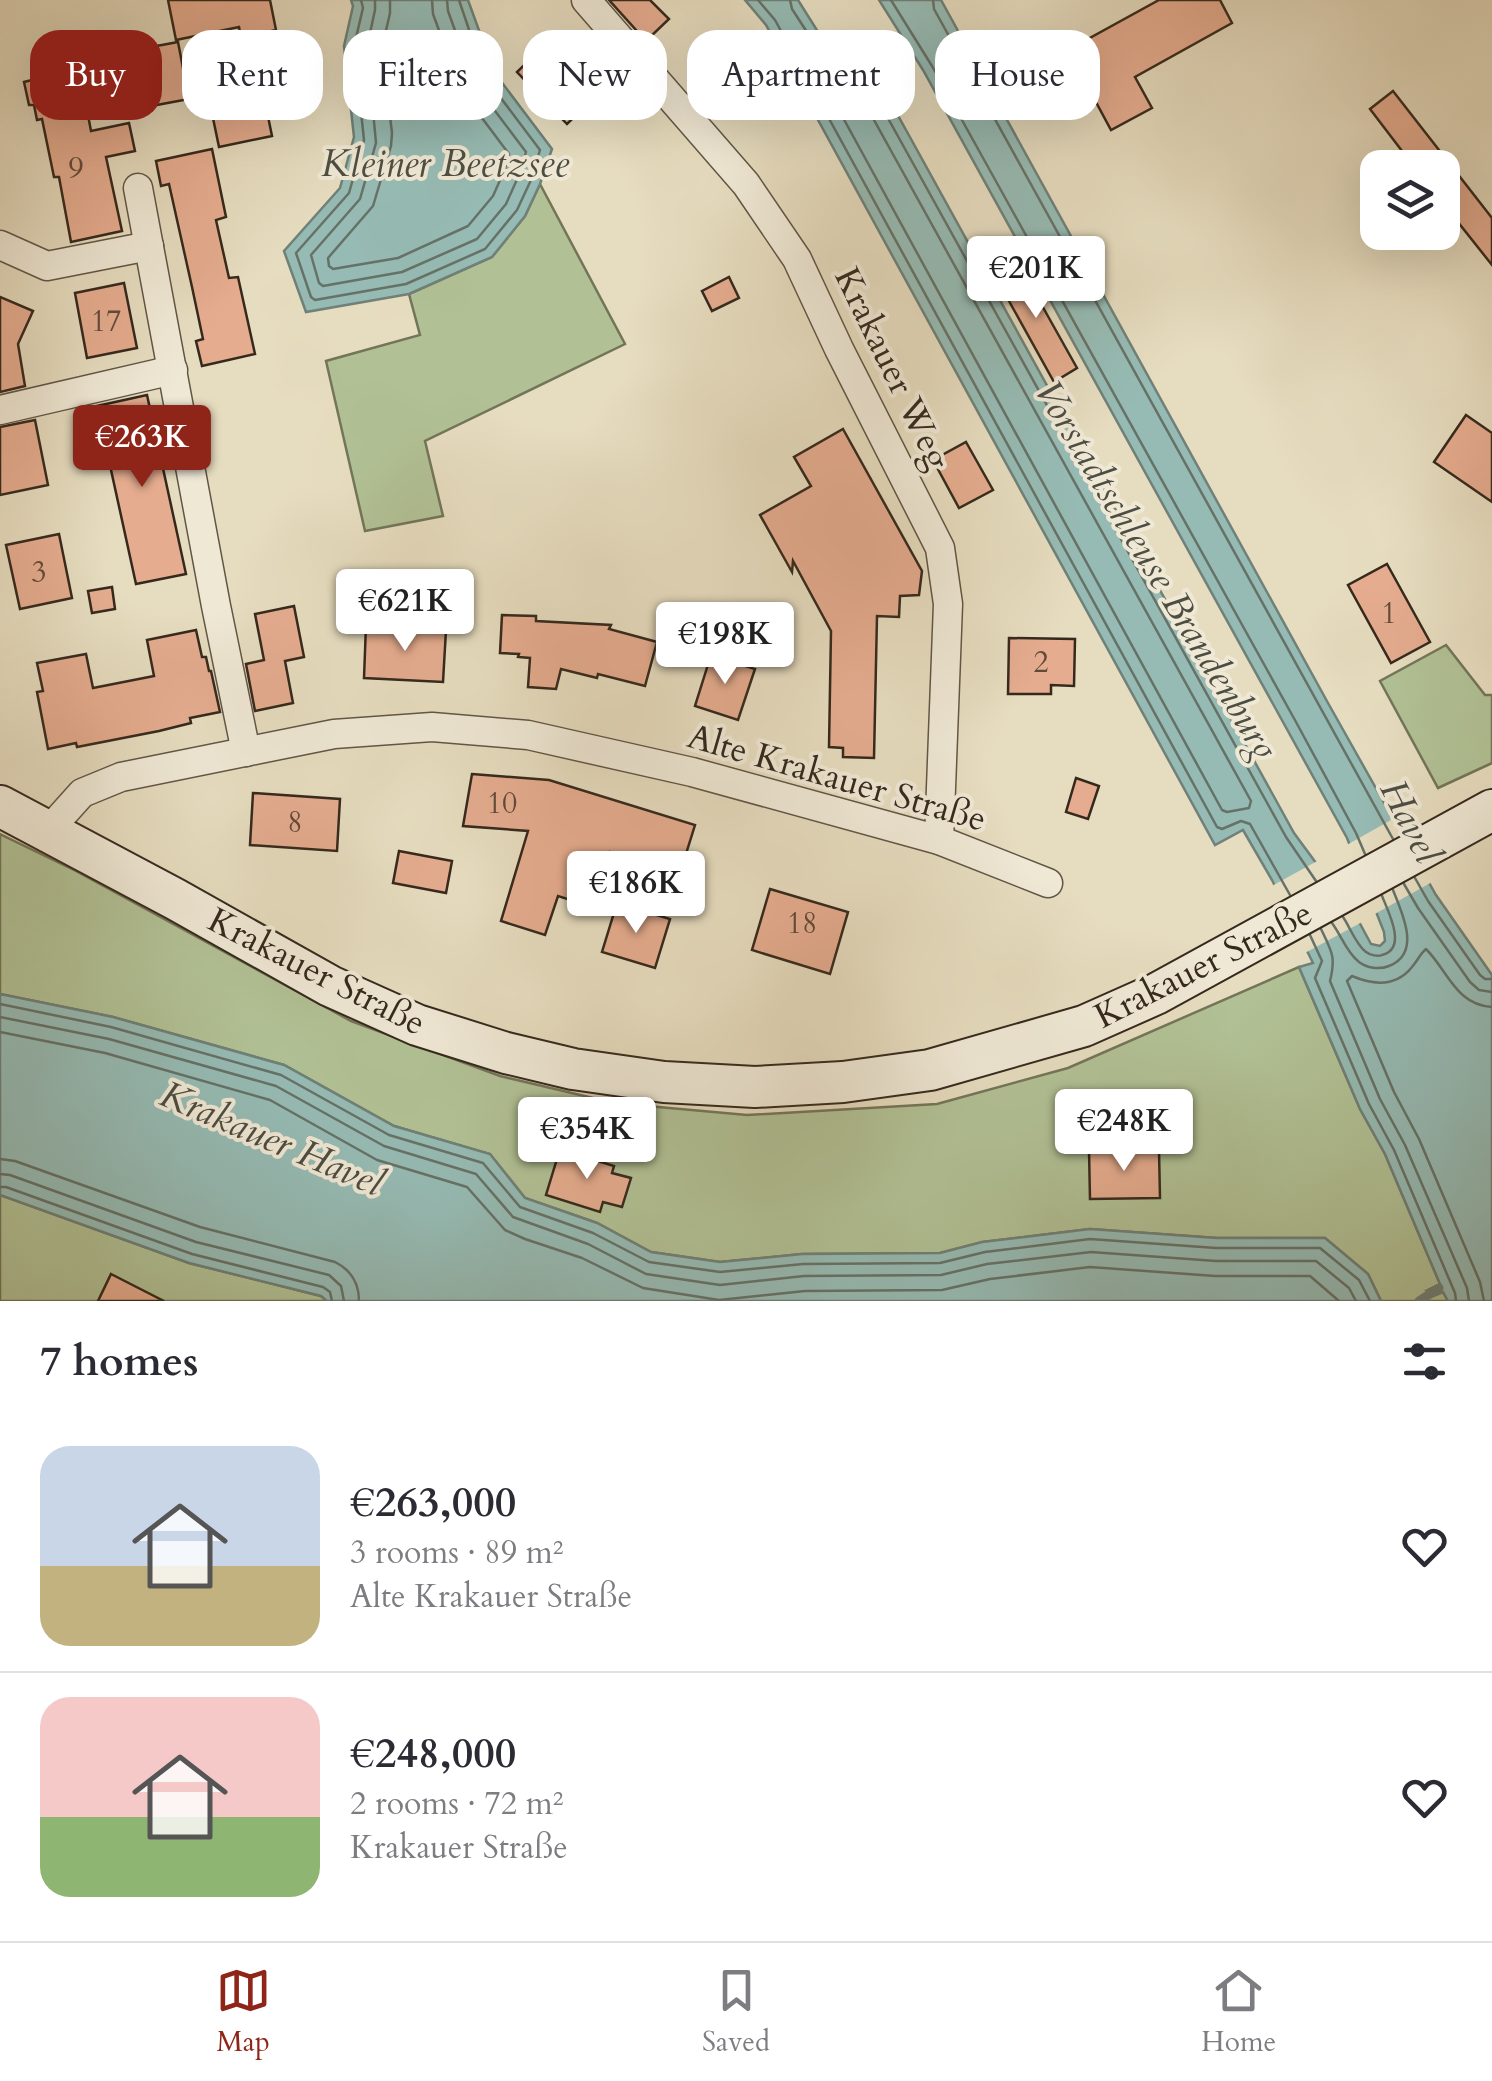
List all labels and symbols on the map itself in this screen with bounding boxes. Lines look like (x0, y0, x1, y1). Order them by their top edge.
water label: Kleiner Beetzsee (321, 138, 569, 190)
house number: 9 (68, 148, 84, 189)
pin: €201K (966, 236, 1106, 321)
street label: Krakauer Weg (822, 259, 962, 478)
house number: 17 (91, 301, 121, 342)
water label: Vorstadtschleuse Brandenburg (1022, 370, 1291, 769)
pin: €263K (72, 405, 212, 490)
house number: 3 (31, 552, 47, 593)
pin: €621K (335, 569, 475, 654)
house number: 1 (1381, 593, 1397, 634)
pin: €198K (655, 602, 795, 687)
house number: 2 (1033, 642, 1049, 683)
street label: Alte Krakauer Straße (682, 712, 992, 844)
water label: Havel (1367, 770, 1454, 874)
house number: 10 (487, 783, 517, 824)
house number: 8 (287, 802, 303, 843)
pin: €186K (566, 851, 706, 936)
street label: Krakauer Straße (1086, 889, 1321, 1040)
street label: Krakauer Straße (199, 896, 434, 1047)
house number: 18 (787, 903, 817, 944)
water label: Krakauer Havel (152, 1068, 393, 1210)
pin: €248K (1054, 1089, 1194, 1174)
pin: €354K (517, 1097, 657, 1182)

